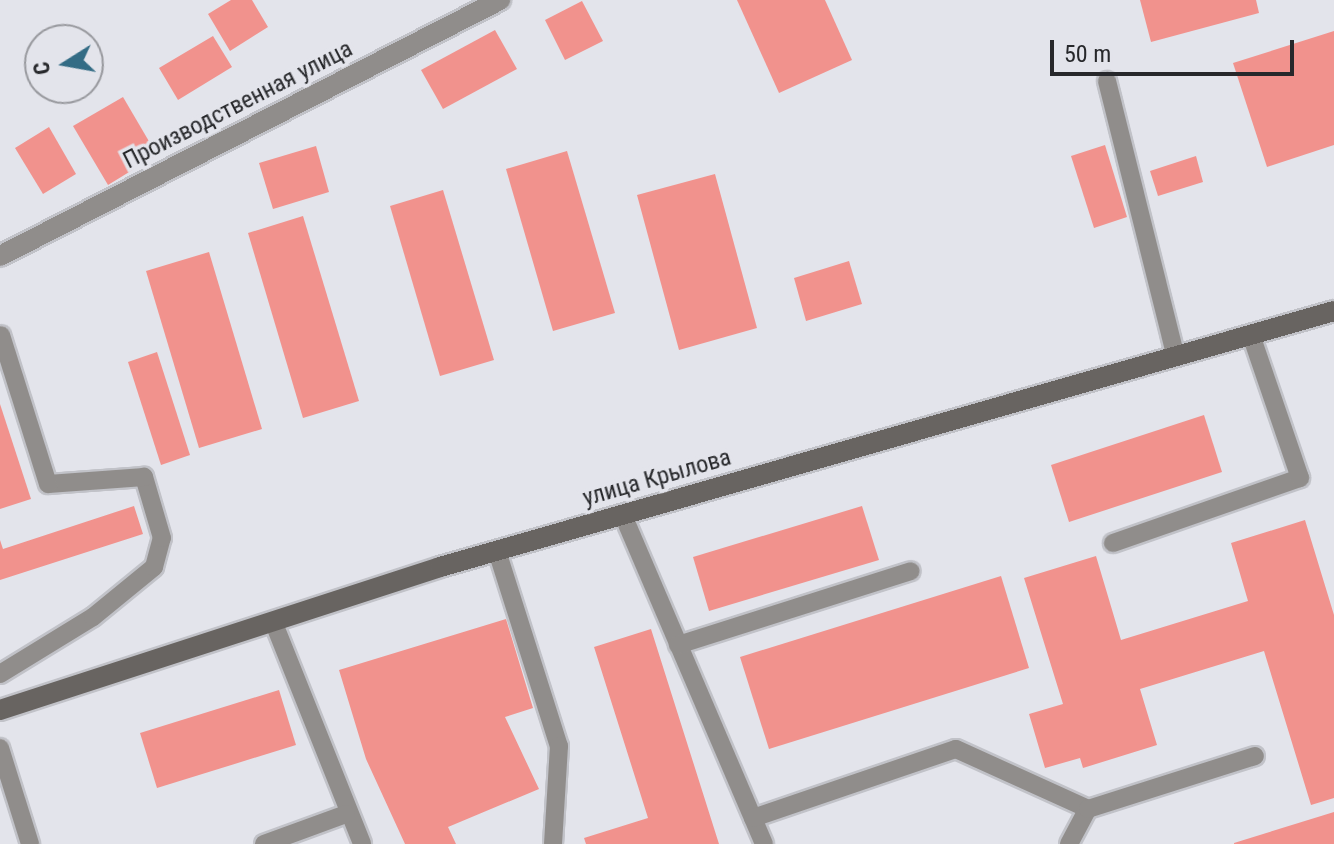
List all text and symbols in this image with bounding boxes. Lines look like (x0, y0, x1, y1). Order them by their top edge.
north arrow (24, 24, 104, 104)
scale bar (1054, 24, 1298, 74)
street label: Производственная улица (118, 35, 358, 175)
text: 50 m (1064, 40, 1111, 68)
text: С (28, 60, 55, 77)
street label: улица Крылова (580, 443, 734, 513)

